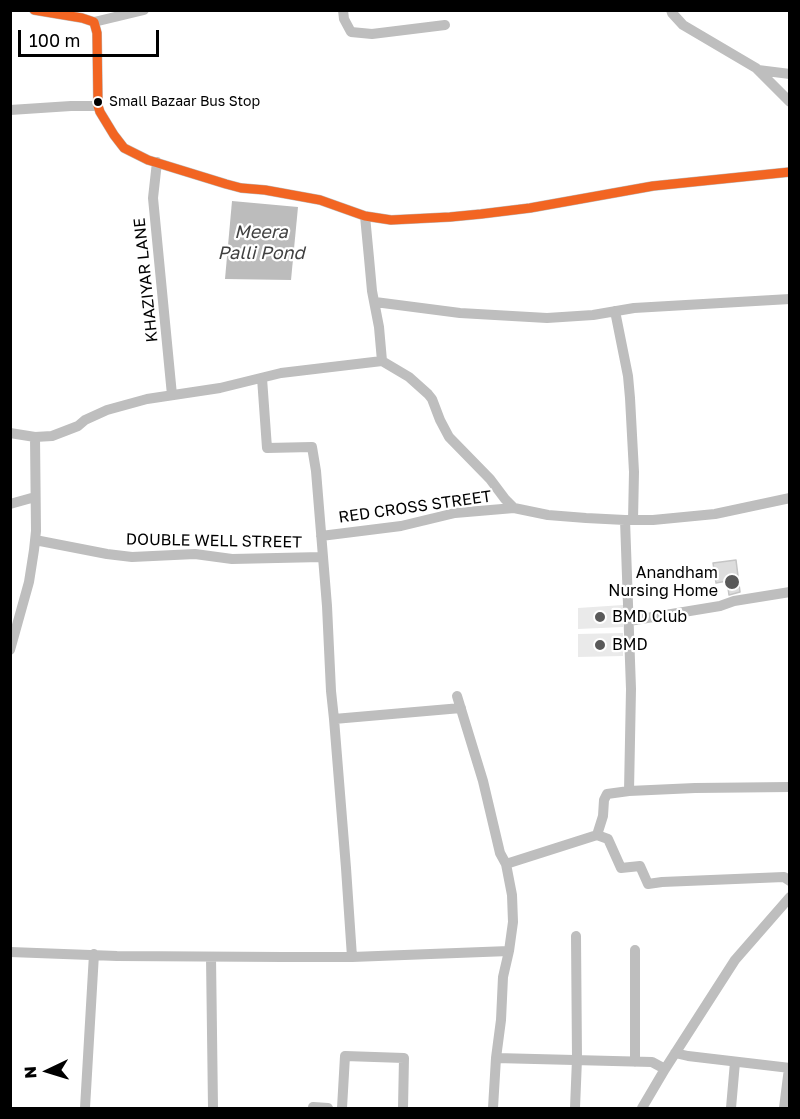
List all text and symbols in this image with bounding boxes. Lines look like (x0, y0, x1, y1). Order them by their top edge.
scale bar (21, 18, 162, 56)
text: 100 m (29, 29, 80, 51)
place label: Small Bazaar Bus Stop (109, 94, 260, 110)
marker: Small Bazaar Bus Stop (92, 96, 104, 108)
street label: KHAZIYAR LANE (130, 217, 162, 343)
water label: Meera Palli Pond (217, 221, 305, 264)
street label: RED CROSS STREET (337, 487, 493, 527)
street label: DOUBLE WELL STREET (126, 530, 302, 552)
place label: Anandham Nursing Home (608, 563, 718, 601)
marker: Anandham Nursing Home (723, 573, 741, 591)
place label: BMD Club (612, 607, 687, 627)
marker: BMD Club (593, 610, 607, 624)
place label: BMD (612, 635, 648, 655)
marker: BMD (593, 638, 607, 652)
north arrow (18, 1041, 78, 1101)
text: N (20, 1065, 40, 1079)

